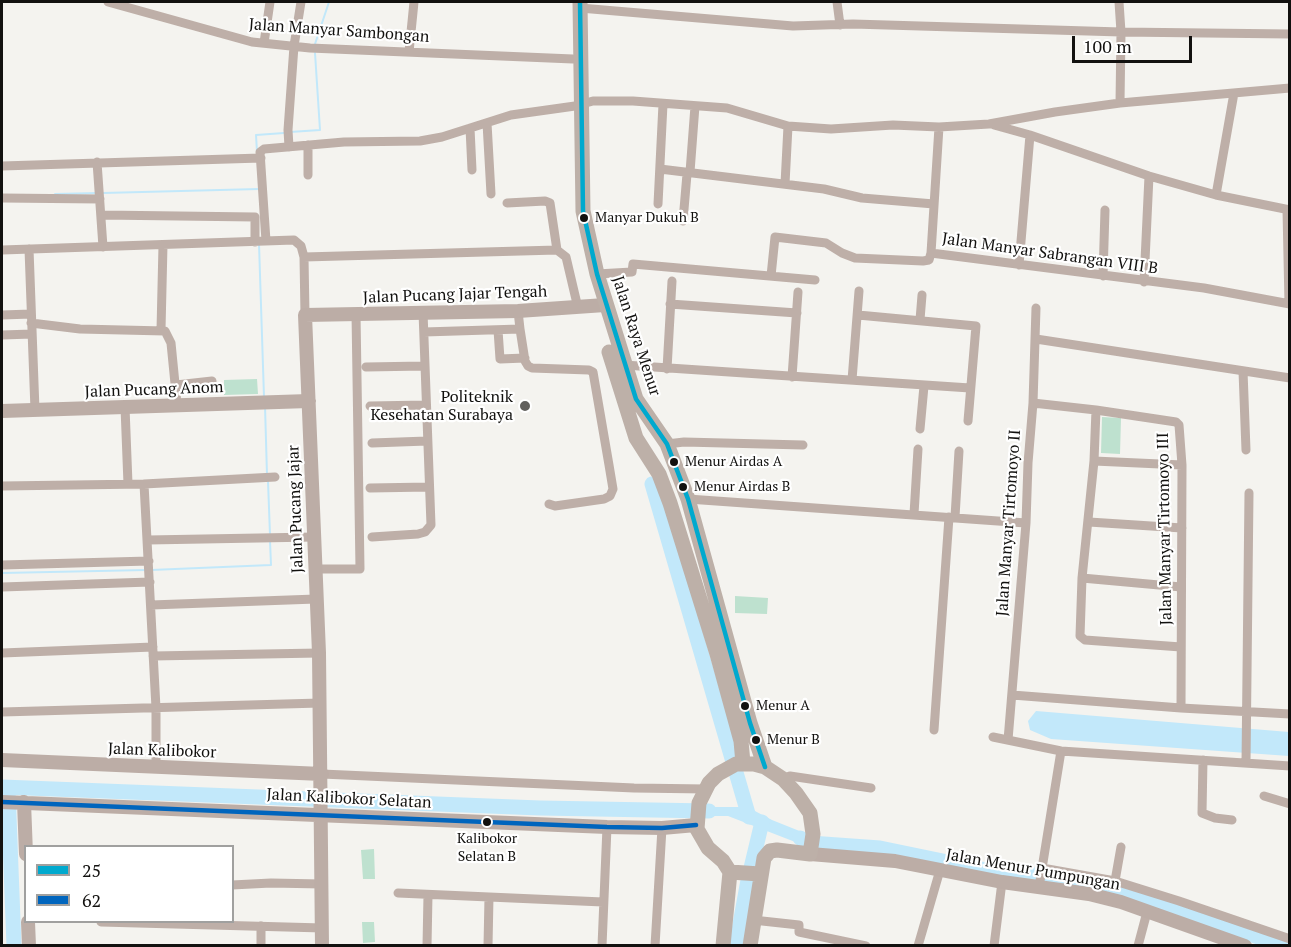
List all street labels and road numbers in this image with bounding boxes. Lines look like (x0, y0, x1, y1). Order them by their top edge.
street label: Jalan Manyar Sambongan (248, 15, 430, 47)
street label: Jalan Manyar Sabrangan VIII B (941, 229, 1159, 279)
street label: Jalan Raya Menur (608, 274, 664, 398)
street label: Jalan Pucang Jajar Tengah (362, 282, 548, 308)
street label: Jalan Pucang Anom (84, 378, 224, 402)
street label: Jalan Manyar Tirtomoyo II (993, 429, 1025, 617)
street label: Jalan Manyar Tirtomoyo III (1154, 432, 1176, 626)
street label: Jalan Pucang Jajar (284, 445, 308, 573)
street label: Jalan Kalibokor (107, 740, 217, 762)
street label: Jalan Kalibokor Selatan (266, 785, 432, 813)
street label: Jalan Menur Pumpungan (944, 845, 1122, 895)

